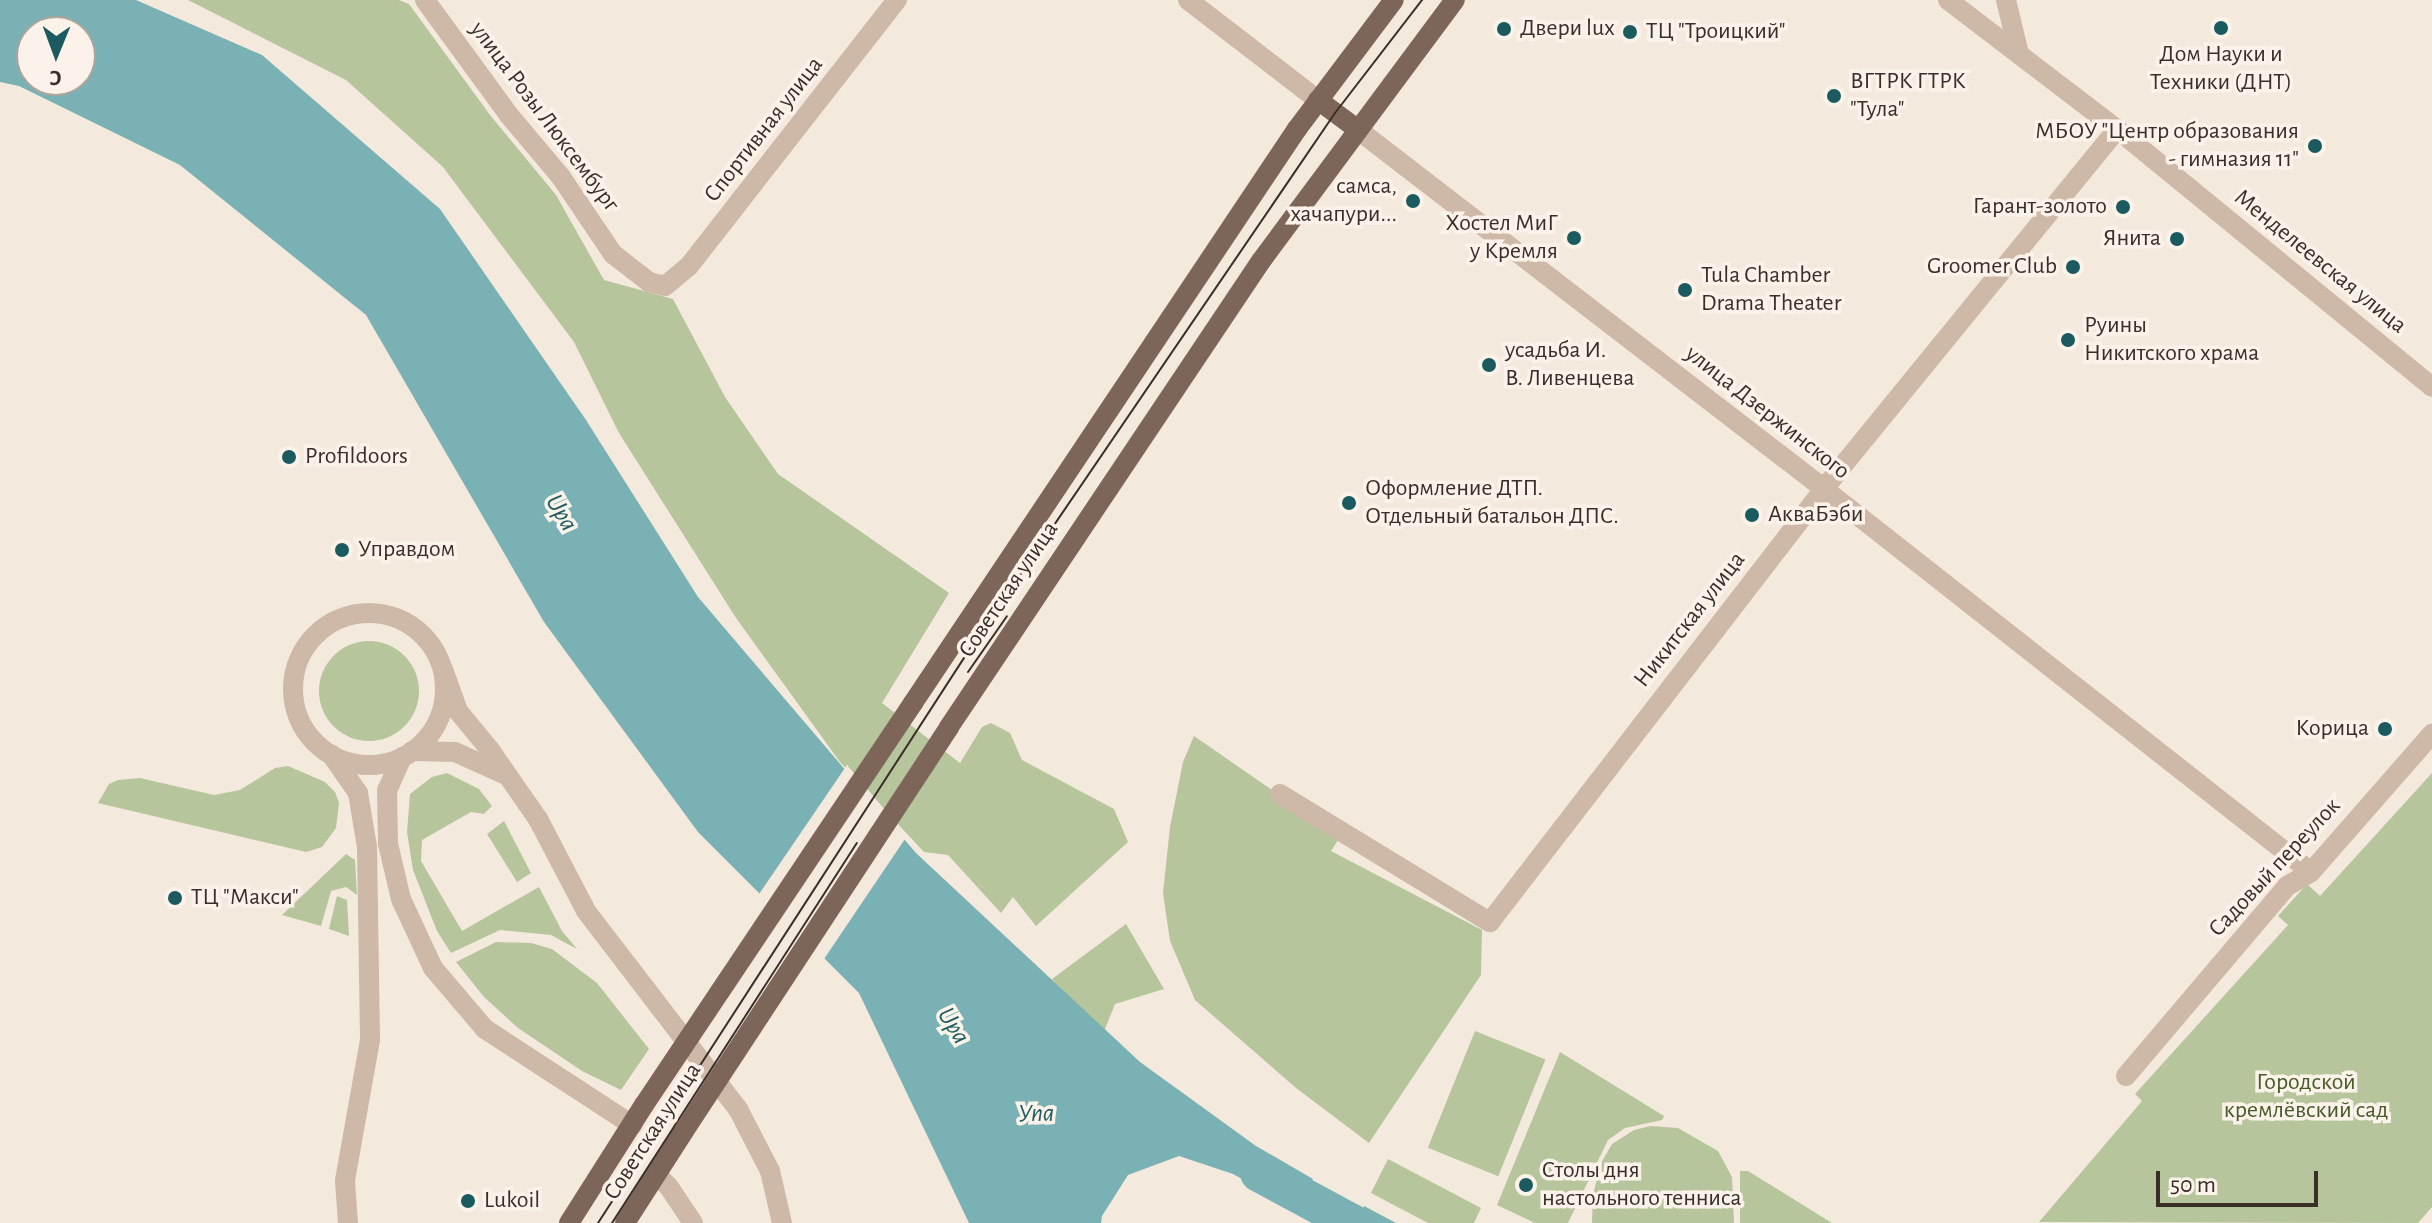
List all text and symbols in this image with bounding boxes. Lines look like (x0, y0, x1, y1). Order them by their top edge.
place label: Двери lux (1520, 15, 1615, 43)
north arrow (16, 16, 96, 96)
street label: улица Розы Люксембург (463, 16, 625, 218)
place label: ТЦ "Троицкий" (1646, 18, 1786, 46)
marker: Дом Науки и Техники (ДНТ) (2212, 19, 2230, 37)
marker: Двери lux (1495, 20, 1513, 38)
marker: ТЦ "Троицкий" (1621, 23, 1639, 41)
place label: Дом Науки и Техники (ДНТ) (2150, 41, 2292, 97)
street label: Спортивная улица (698, 51, 830, 209)
text: С (49, 67, 62, 89)
place label: ВГТРК ГТРК "Тула" (1850, 68, 1966, 124)
marker: ВГТРК ГТРК "Тула" (1825, 87, 1843, 105)
place label: МБОУ "Центр образования - гимназия 11" (2035, 118, 2299, 174)
marker: МБОУ "Центр образования - гимназия 11" (2306, 137, 2324, 155)
place label: самса, хачапури... (1290, 173, 1397, 229)
street label: Менделеевская улица (2228, 184, 2412, 340)
marker: самса, хачапури... (1404, 192, 1422, 210)
place label: Гарант-золото (1973, 193, 2107, 221)
marker: Гарант-золото (2114, 198, 2132, 216)
place label: Хостел МиГ у Кремля (1445, 210, 1558, 266)
place label: Янита (2103, 225, 2161, 253)
marker: Хостел МиГ у Кремля (1565, 229, 1583, 247)
marker: Янита (2168, 230, 2186, 248)
place label: Groomer Club (1927, 253, 2057, 281)
marker: Groomer Club (2064, 258, 2082, 276)
place label: Tula Chamber Drama Theater (1701, 262, 1841, 318)
marker: Tula Chamber Drama Theater (1676, 281, 1694, 299)
place label: Руины Никитского храма (2084, 312, 2259, 368)
marker: Руины Никитского храма (2059, 331, 2077, 349)
place label: усадьба И. В. Ливенцева (1505, 337, 1634, 393)
street label: улица Дзержинского (1679, 340, 1855, 486)
marker: усадьба И. В. Ливенцева (1480, 356, 1498, 374)
place label: Profildoors (305, 443, 408, 471)
marker: Profildoors (280, 448, 298, 466)
place label: Оформление ДТП. Отдельный батальон ДПС. (1365, 475, 1619, 531)
water label: Upa (538, 489, 584, 537)
marker: Оформление ДТП. Отдельный батальон ДПС. (1340, 494, 1358, 512)
place label: АкваБэби (1768, 501, 1863, 529)
marker: АкваБэби (1743, 506, 1761, 524)
street label: Советская улица (953, 516, 1065, 664)
place label: Управдом (358, 536, 455, 564)
marker: Управдом (333, 541, 351, 559)
street label: Никитская улица (1628, 546, 1752, 694)
place label: Корица (2296, 715, 2369, 743)
marker: Корица (2376, 720, 2394, 738)
street label: Садовый переулок (2203, 792, 2347, 944)
place label: ТЦ "Макси" (191, 884, 299, 912)
marker: ТЦ "Макси" (166, 889, 184, 907)
water label: Upa (930, 1002, 976, 1050)
street label: Советская улица (598, 1058, 708, 1206)
park label: Городской кремлёвский сад (2224, 1069, 2388, 1125)
water label: Упа (1018, 1098, 1054, 1130)
scale bar (2160, 1155, 2322, 1205)
place label: Cтолы дня настольного тенниса (1542, 1157, 1741, 1213)
text: 50 m (2170, 1173, 2216, 1197)
marker: Cтолы дня настольного тенниса (1517, 1176, 1535, 1194)
place label: Lukoil (484, 1187, 540, 1215)
marker: Lukoil (459, 1192, 477, 1210)

